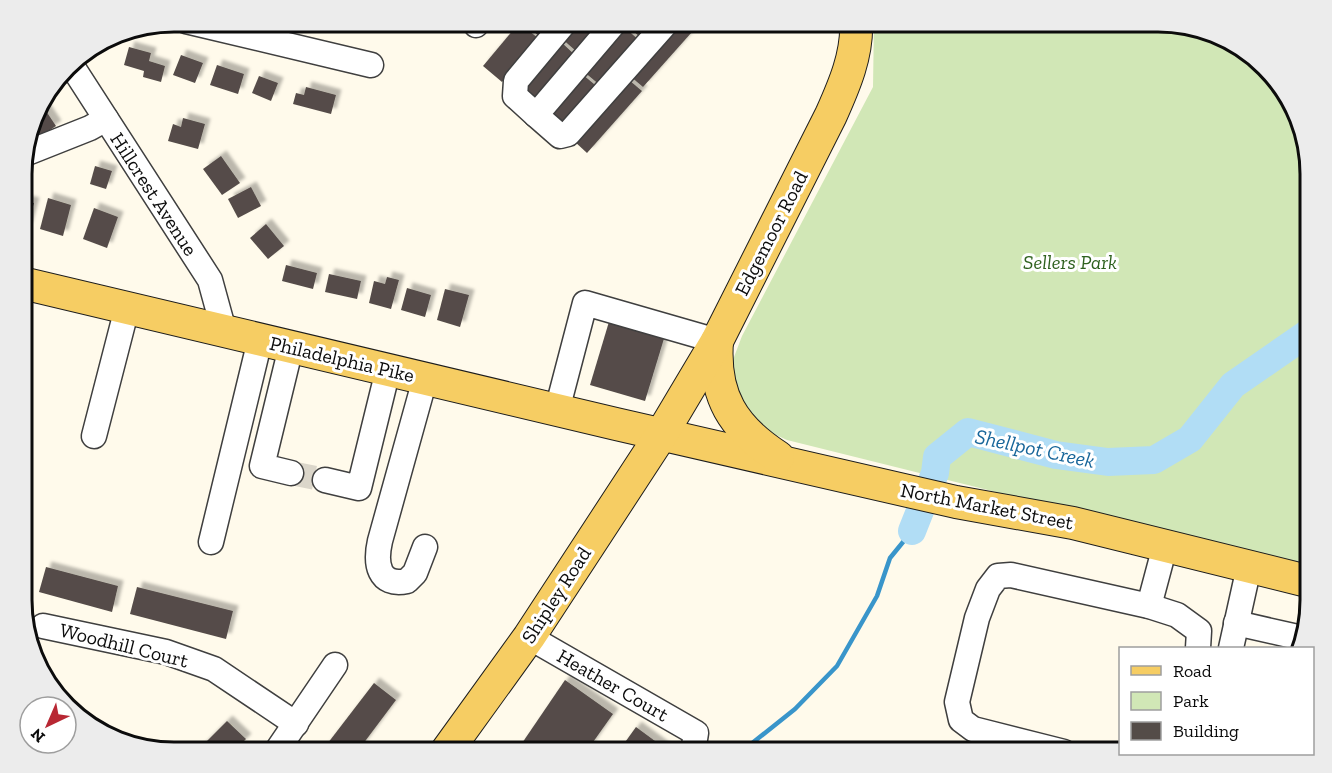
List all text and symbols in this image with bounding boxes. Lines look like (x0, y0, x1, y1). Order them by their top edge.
street label: Hillcrest Avenue (105, 128, 203, 260)
street label: Edgemoor Road (729, 167, 813, 299)
park label: Sellers Park (1023, 250, 1117, 274)
street label: Philadelphia Pike (267, 331, 417, 387)
water label: Shellpot Creek (973, 423, 1097, 473)
street label: North Market Street (899, 477, 1076, 535)
street label: Shipley Road (516, 542, 596, 648)
street label: Woodhill Court (57, 617, 191, 673)
street label: Heather Court (553, 643, 673, 727)
legend (1119, 647, 1314, 755)
text: Road (1173, 660, 1212, 682)
text: Park (1173, 690, 1209, 712)
north arrow (18, 695, 78, 755)
text: Building (1173, 720, 1239, 742)
text: N (27, 724, 49, 746)

